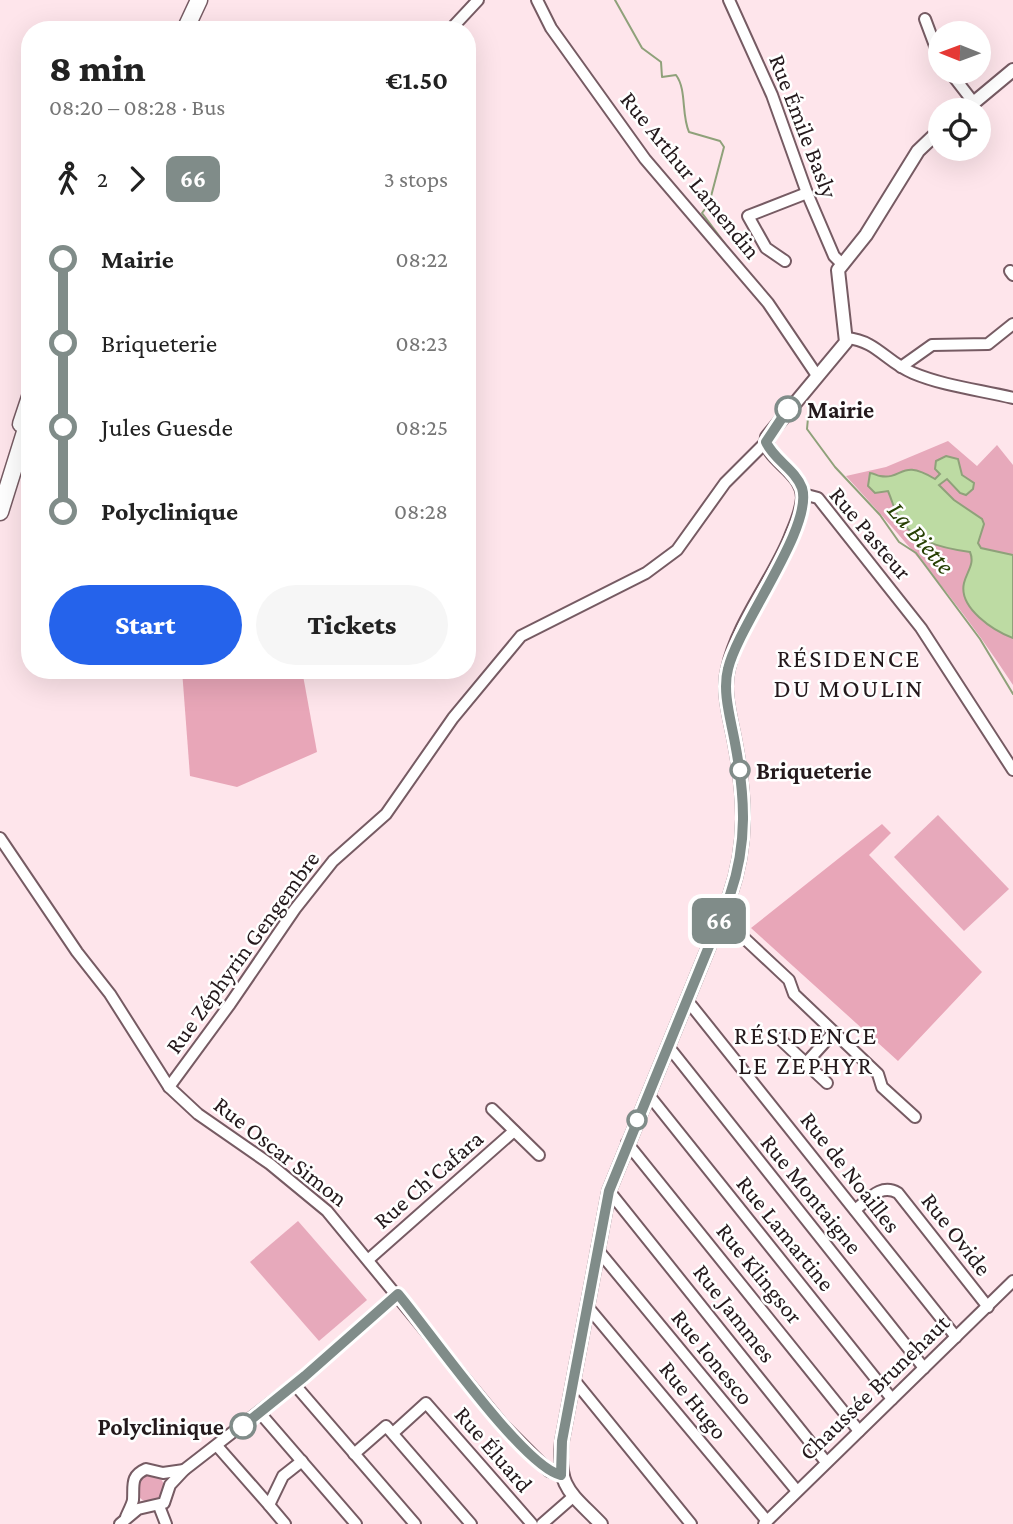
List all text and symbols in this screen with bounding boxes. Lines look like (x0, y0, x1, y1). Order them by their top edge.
north arrow (928, 21, 990, 84)
map controls (928, 21, 991, 161)
text: 8 min (49, 47, 146, 89)
street label: Rue Émile Basly (764, 50, 844, 203)
text: €1.50 (385, 66, 448, 95)
street label: Rue Arthur Lamendin (615, 86, 767, 264)
text: 08:20 – 08:28 · Bus (49, 94, 225, 120)
button: locate (928, 98, 991, 161)
icon: walk (49, 160, 87, 198)
icon: forward (118, 160, 156, 198)
text: 66 (180, 165, 206, 192)
text: 2 (97, 166, 108, 192)
text: 3 stops (384, 166, 448, 192)
text: Mairie (101, 245, 174, 274)
text: 08:22 (396, 246, 448, 272)
text: Briqueterie (101, 329, 217, 358)
text: 08:23 (395, 330, 448, 356)
marker: Mairie (775, 396, 801, 422)
place label: Mairie (807, 396, 874, 423)
text: Jules Guesde (101, 413, 233, 442)
text: 08:25 (396, 414, 448, 440)
street label: Rue Pasteur (824, 481, 918, 585)
water label: La Biette (882, 496, 960, 580)
text: Polyclinique (101, 497, 238, 526)
text: 08:28 (394, 498, 448, 524)
button: Start (49, 585, 242, 665)
button: Tickets (256, 585, 448, 665)
district label: RÉSIDENCE DU MOULIN (774, 644, 924, 703)
place label: Briqueterie (756, 757, 872, 784)
marker: Briqueterie (730, 760, 750, 780)
street label: Rue Zéphyrin Gengembre (160, 846, 324, 1058)
line badge: 66 (688, 898, 750, 944)
text: 66 (706, 907, 732, 934)
district label: RÉSIDENCE LE ZEPHYR (734, 1021, 878, 1080)
street label: Rue Oscar Simon (209, 1090, 353, 1212)
street label: Rue de Noailles (795, 1106, 907, 1238)
unlabelled marker (627, 1110, 647, 1130)
street label: Rue Ch'Cafara (368, 1124, 488, 1234)
street label: Rue Montaigne (756, 1129, 868, 1259)
street label: Rue Lamartine (731, 1170, 841, 1296)
street label: Rue Ovide (916, 1187, 998, 1281)
street label: Rue Klingsor (711, 1217, 809, 1329)
street label: Rue Jammes (688, 1258, 782, 1368)
street label: Rue Ionesco (666, 1304, 760, 1410)
street label: Chaussée Brunehaut (793, 1308, 955, 1465)
street label: Rue Hugo (654, 1356, 734, 1444)
street label: Rue Éluard (449, 1401, 539, 1498)
place label: Polyclinique (97, 1413, 224, 1440)
marker: Polyclinique (230, 1413, 256, 1439)

